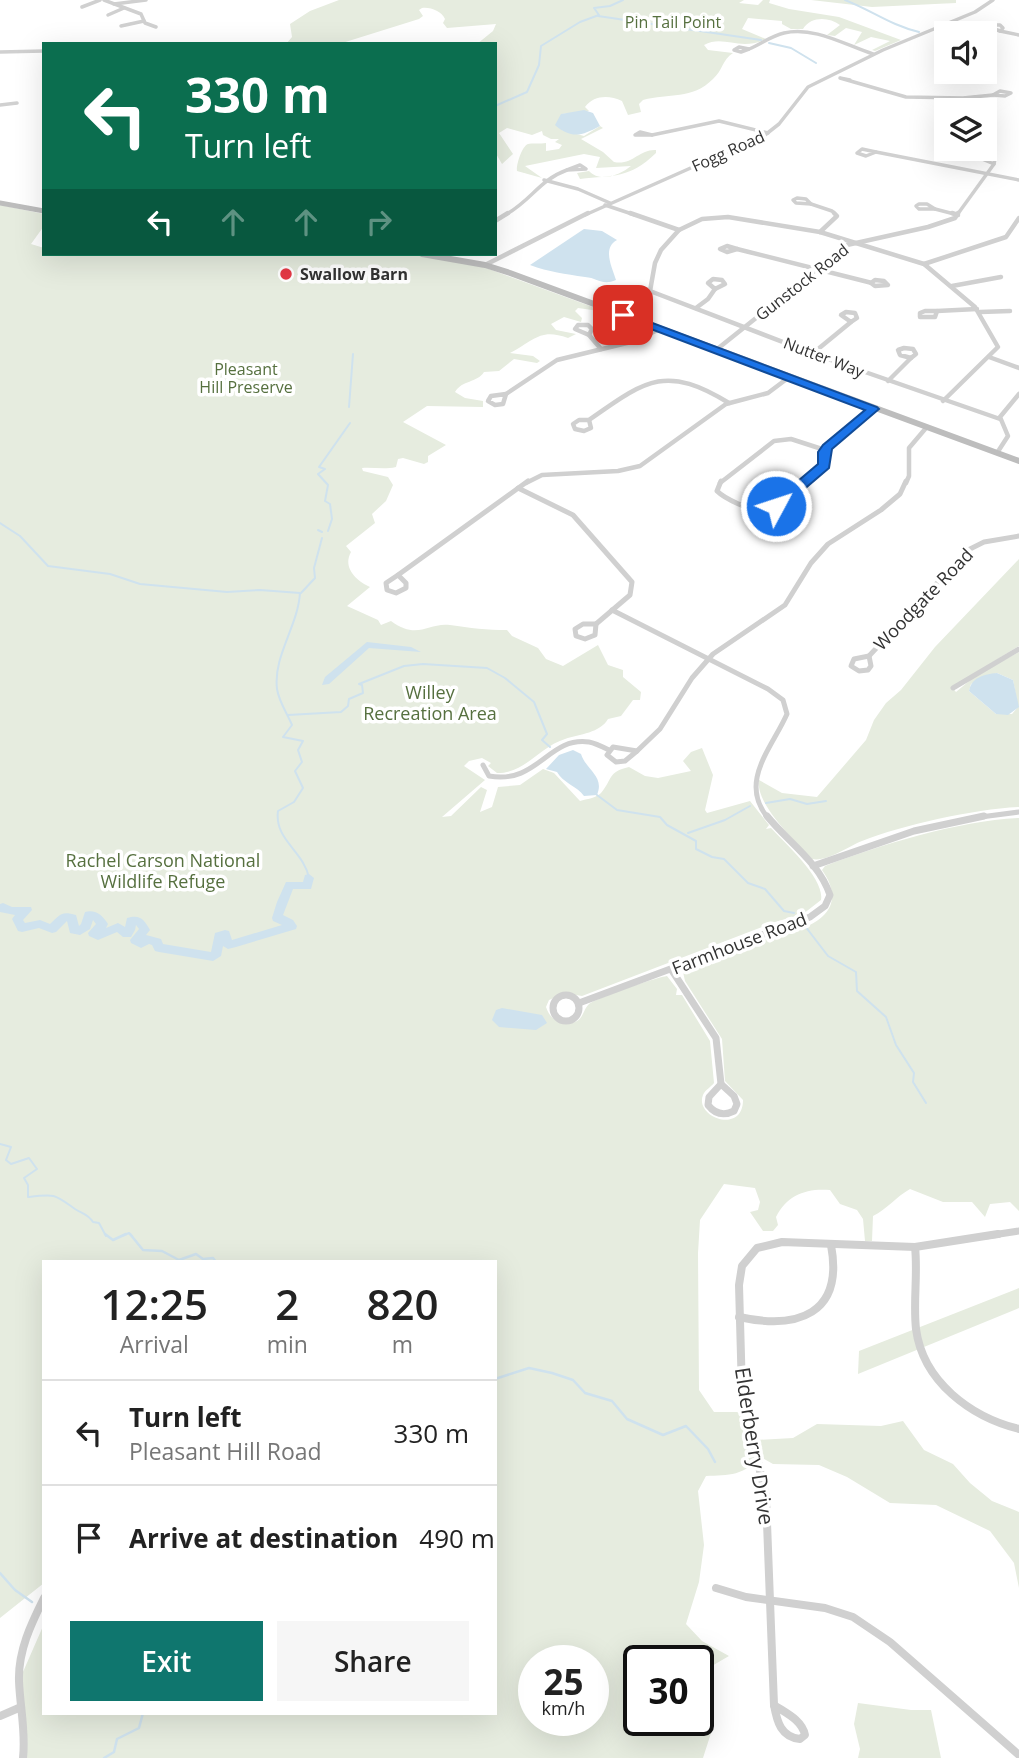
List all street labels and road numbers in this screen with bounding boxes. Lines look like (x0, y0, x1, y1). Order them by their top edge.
street label: Fogg Road (688, 125, 768, 177)
street label: Gunstock Road (751, 239, 853, 325)
street label: Nutter Way (781, 332, 868, 383)
street label: Woodgate Road (868, 543, 978, 655)
street label: Farmhouse Road (668, 906, 810, 980)
street label: Elderberry Drive (729, 1365, 781, 1527)

